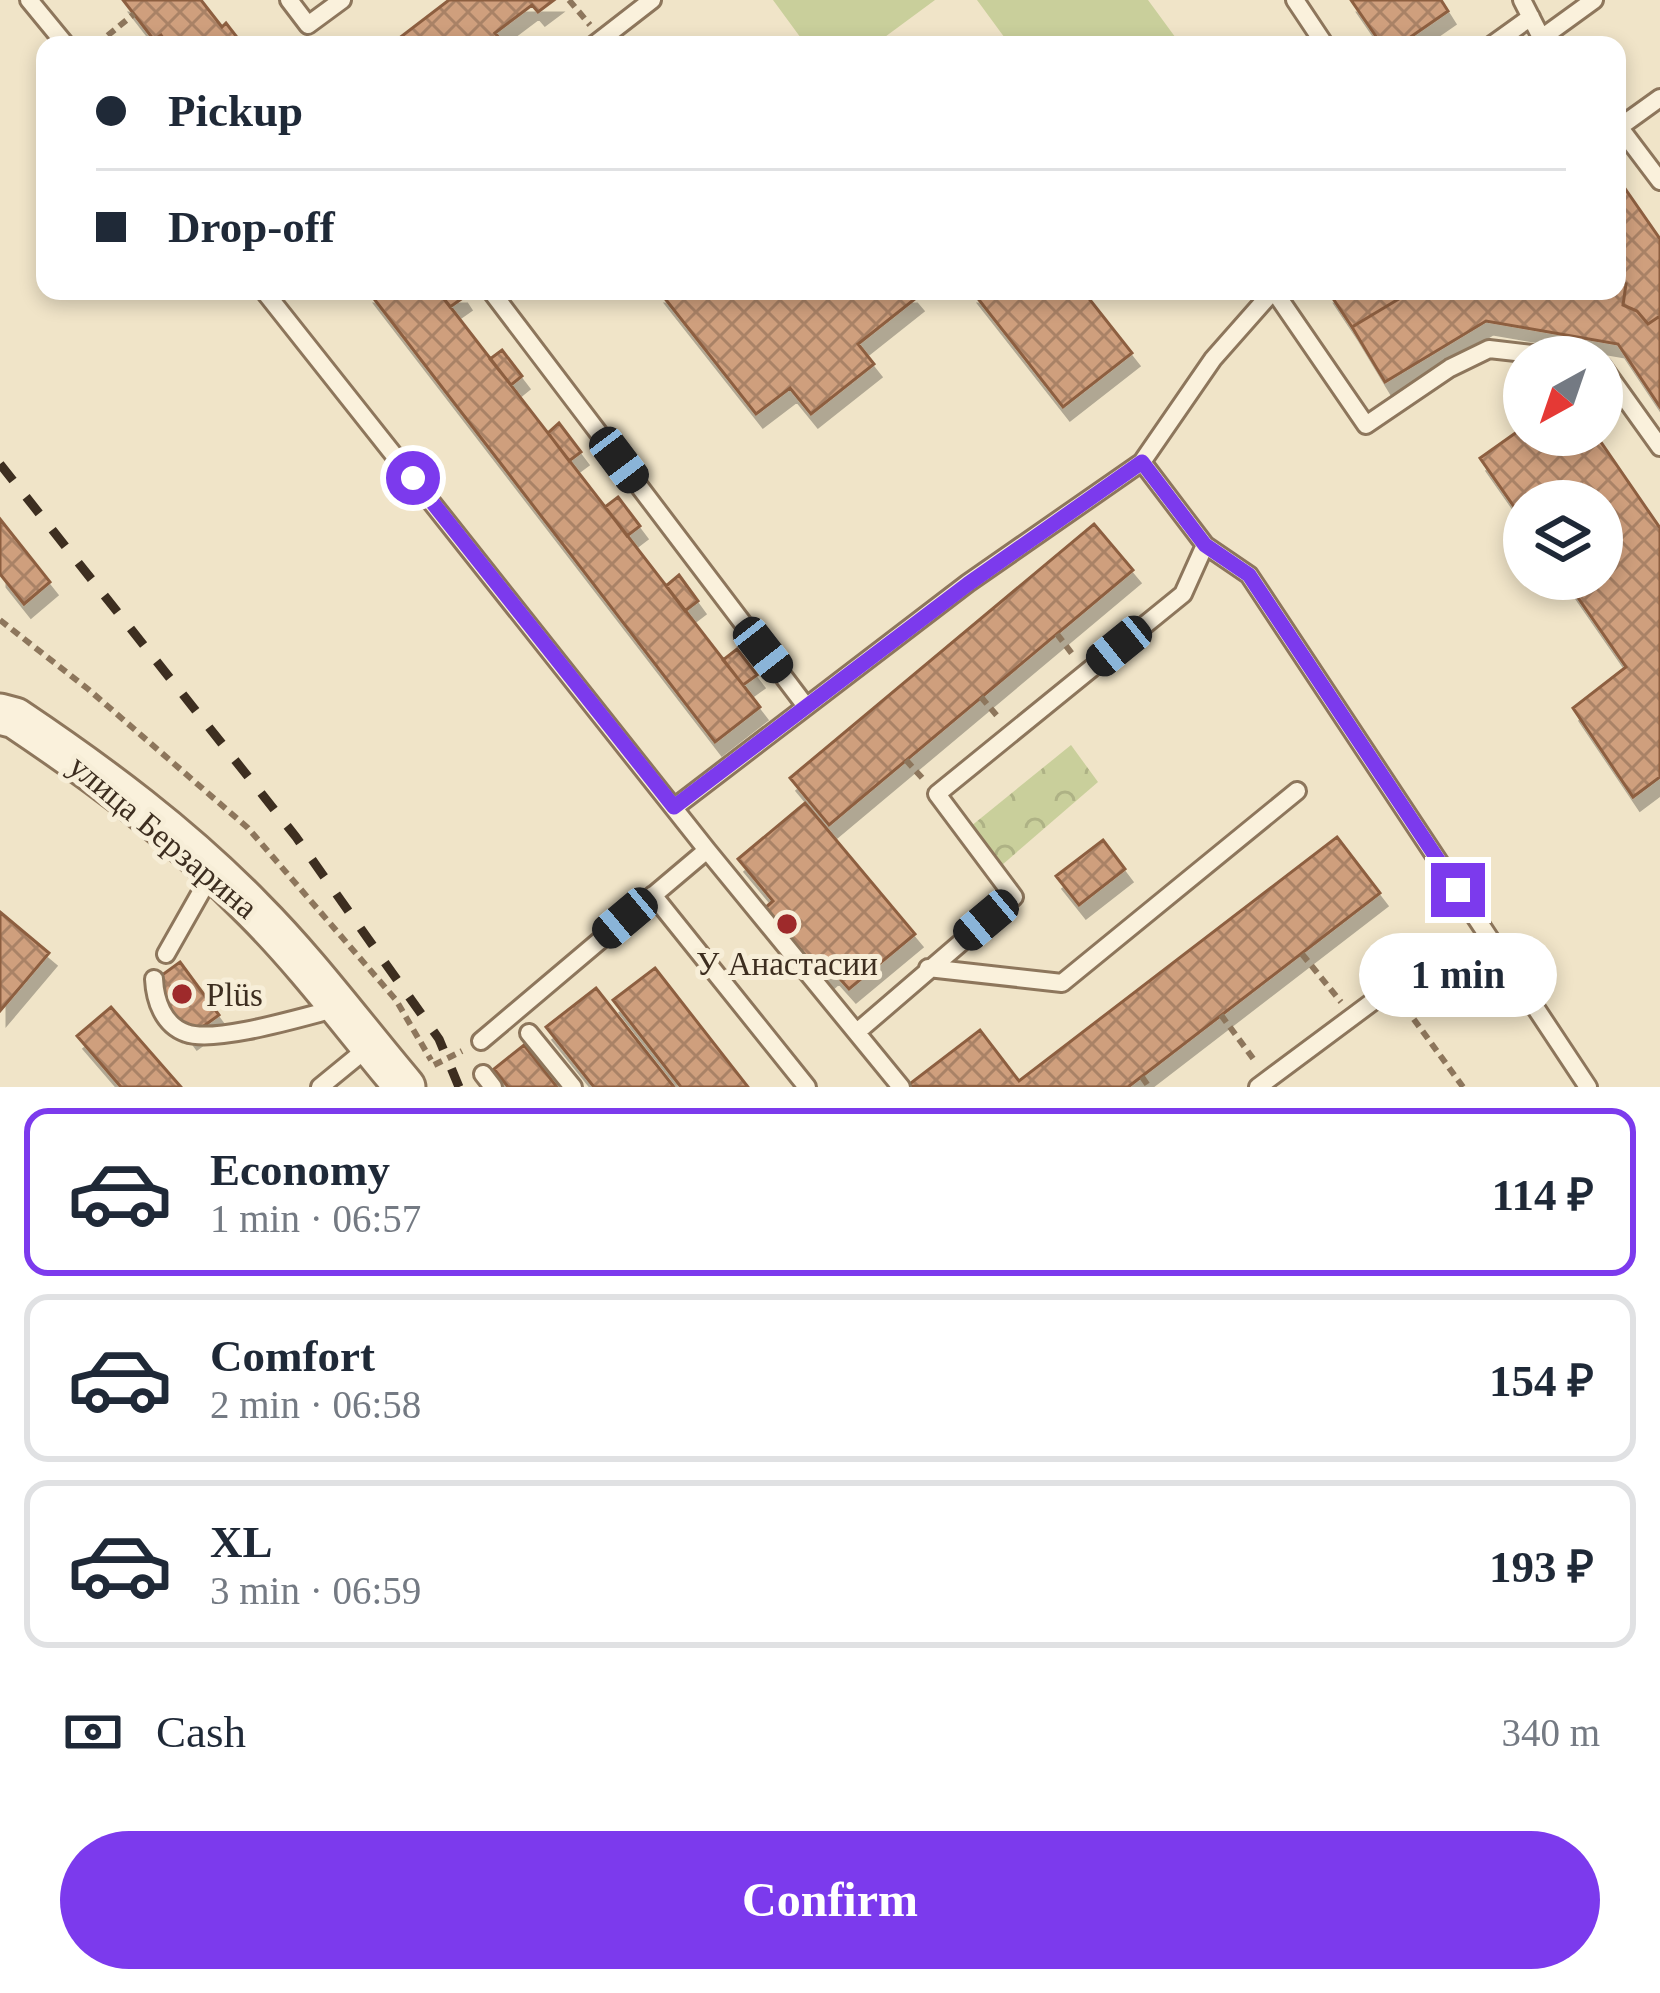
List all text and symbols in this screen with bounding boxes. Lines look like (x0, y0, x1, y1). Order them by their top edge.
text: Pickup (168, 86, 303, 136)
text: Drop-off (168, 202, 335, 252)
north arrow (1503, 336, 1623, 456)
map controls (1503, 336, 1623, 600)
car (583, 420, 655, 500)
route start (386, 451, 440, 505)
button: layers (1503, 480, 1623, 600)
car (1080, 609, 1158, 683)
car (727, 611, 799, 689)
street label: улица Берзарина (62, 748, 265, 926)
route end (1431, 863, 1485, 917)
car (586, 881, 664, 955)
car (947, 883, 1025, 957)
marker: У Анастасии (774, 911, 800, 937)
callout: 1 min (1359, 932, 1557, 1016)
place label: У Анастасии (696, 946, 878, 982)
text: 1 min (1411, 953, 1505, 996)
place label: Plüs (206, 977, 263, 1013)
marker: Plüs (169, 981, 195, 1007)
icon: car (66, 1138, 174, 1246)
text: Economy (210, 1145, 390, 1195)
text: 114 ₽ (1492, 1170, 1594, 1220)
text: 1 min · 06:57 (210, 1197, 421, 1240)
icon: car (66, 1324, 174, 1432)
text: Comfort (210, 1331, 375, 1381)
text: 154 ₽ (1489, 1356, 1594, 1406)
text: 2 min · 06:58 (210, 1383, 421, 1426)
icon: car (66, 1510, 174, 1618)
text: XL (210, 1517, 273, 1567)
text: 193 ₽ (1489, 1542, 1594, 1592)
text: 3 min · 06:59 (210, 1569, 421, 1612)
icon: cash (60, 1699, 126, 1765)
text: Cash (156, 1707, 246, 1757)
text: 340 m (1501, 1711, 1600, 1754)
button: Confirm (60, 1831, 1600, 1969)

